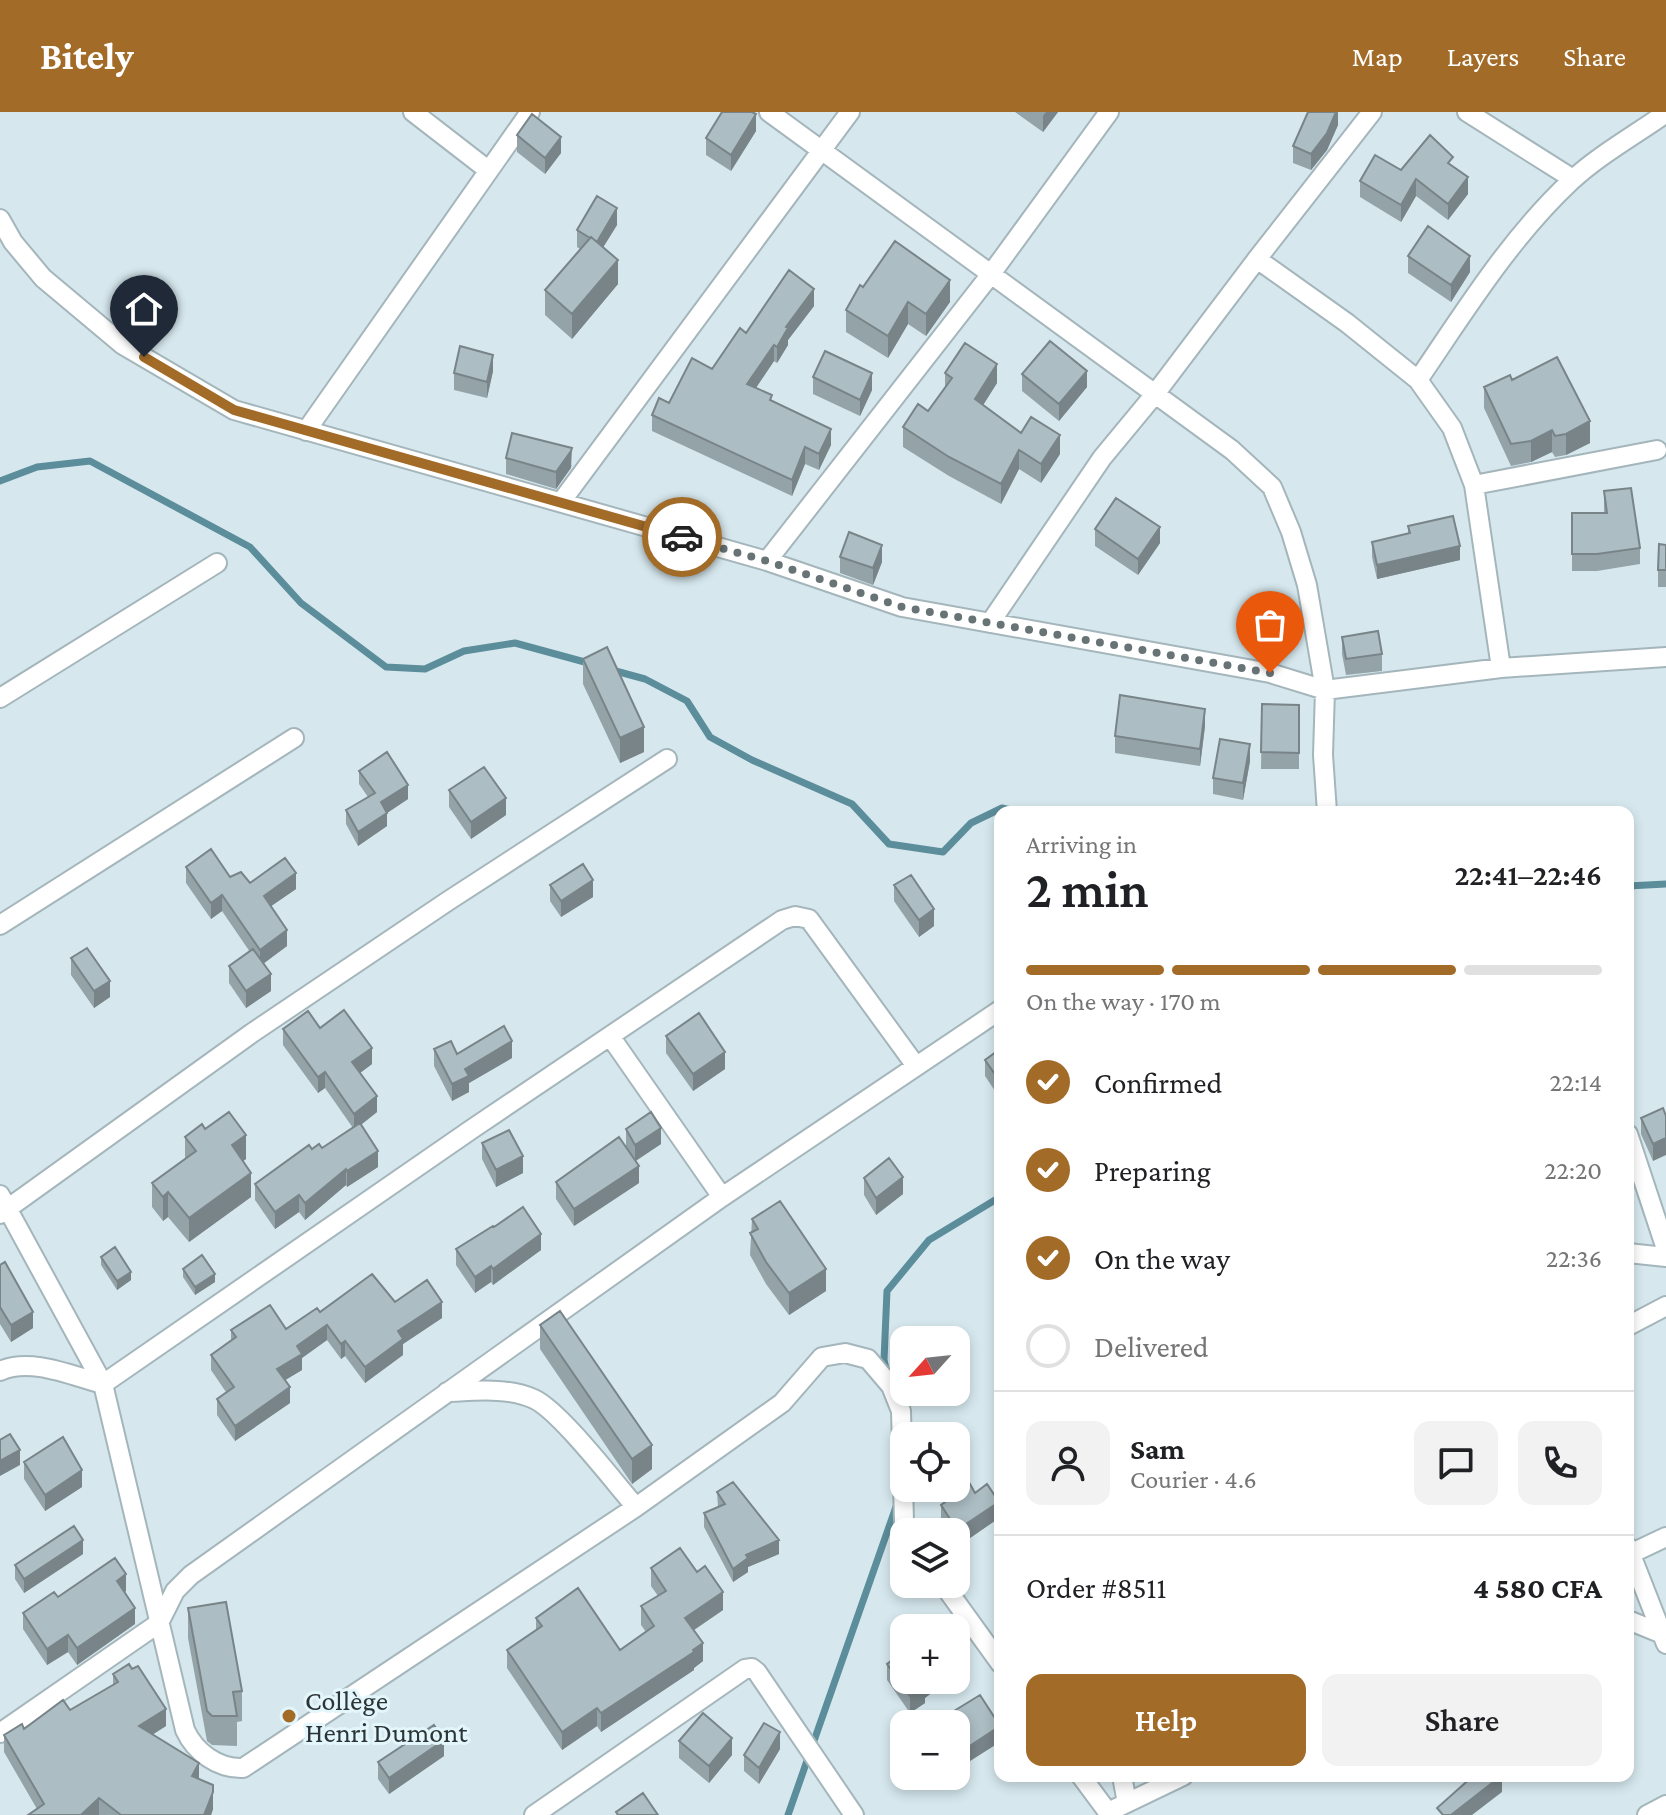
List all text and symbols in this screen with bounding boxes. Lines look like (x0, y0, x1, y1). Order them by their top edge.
text: Bitely (40, 35, 134, 77)
text: Map (1352, 41, 1403, 72)
text: Layers (1447, 41, 1519, 72)
text: Share (1563, 41, 1626, 72)
pin (110, 275, 178, 357)
icon: home (122, 287, 166, 331)
courier (642, 497, 722, 577)
icon: car (660, 515, 704, 559)
pin (1236, 591, 1304, 673)
icon: bag (1248, 603, 1292, 647)
text: Arriving in (1026, 830, 1137, 859)
text: 22:41–22:46 (1454, 858, 1602, 891)
text: 2 min (1026, 860, 1149, 918)
text: On the way · 170 m (1026, 987, 1221, 1016)
icon: check (1026, 1060, 1070, 1104)
text: Confirmed (1094, 1066, 1222, 1099)
text: 22:14 (1549, 1068, 1602, 1097)
icon: check (1026, 1148, 1070, 1192)
text: Preparing (1094, 1154, 1211, 1187)
text: 22:20 (1544, 1156, 1602, 1185)
icon: check (1026, 1236, 1070, 1280)
text: On the way (1094, 1242, 1230, 1275)
text: 22:36 (1546, 1244, 1602, 1273)
north arrow (890, 1326, 970, 1406)
map controls (890, 1326, 970, 1790)
text: Delivered (1094, 1330, 1209, 1363)
button: person (1026, 1421, 1110, 1505)
button: chat (1414, 1421, 1498, 1505)
button: phone (1518, 1421, 1602, 1505)
button: locate (890, 1422, 970, 1502)
text: Sam (1130, 1432, 1185, 1465)
text: Courier · 4.6 (1130, 1465, 1257, 1494)
button: layers (890, 1518, 970, 1598)
text: Order #8511 (1026, 1571, 1166, 1604)
text: 4 580 CFA (1473, 1571, 1602, 1604)
button: + (890, 1614, 970, 1694)
button: Help (1026, 1674, 1306, 1766)
button: Share (1322, 1674, 1602, 1766)
place label: Collège Henri Dumont (305, 1685, 468, 1748)
marker: Collège Henri Dumont (280, 1707, 298, 1725)
button: − (890, 1710, 970, 1790)

